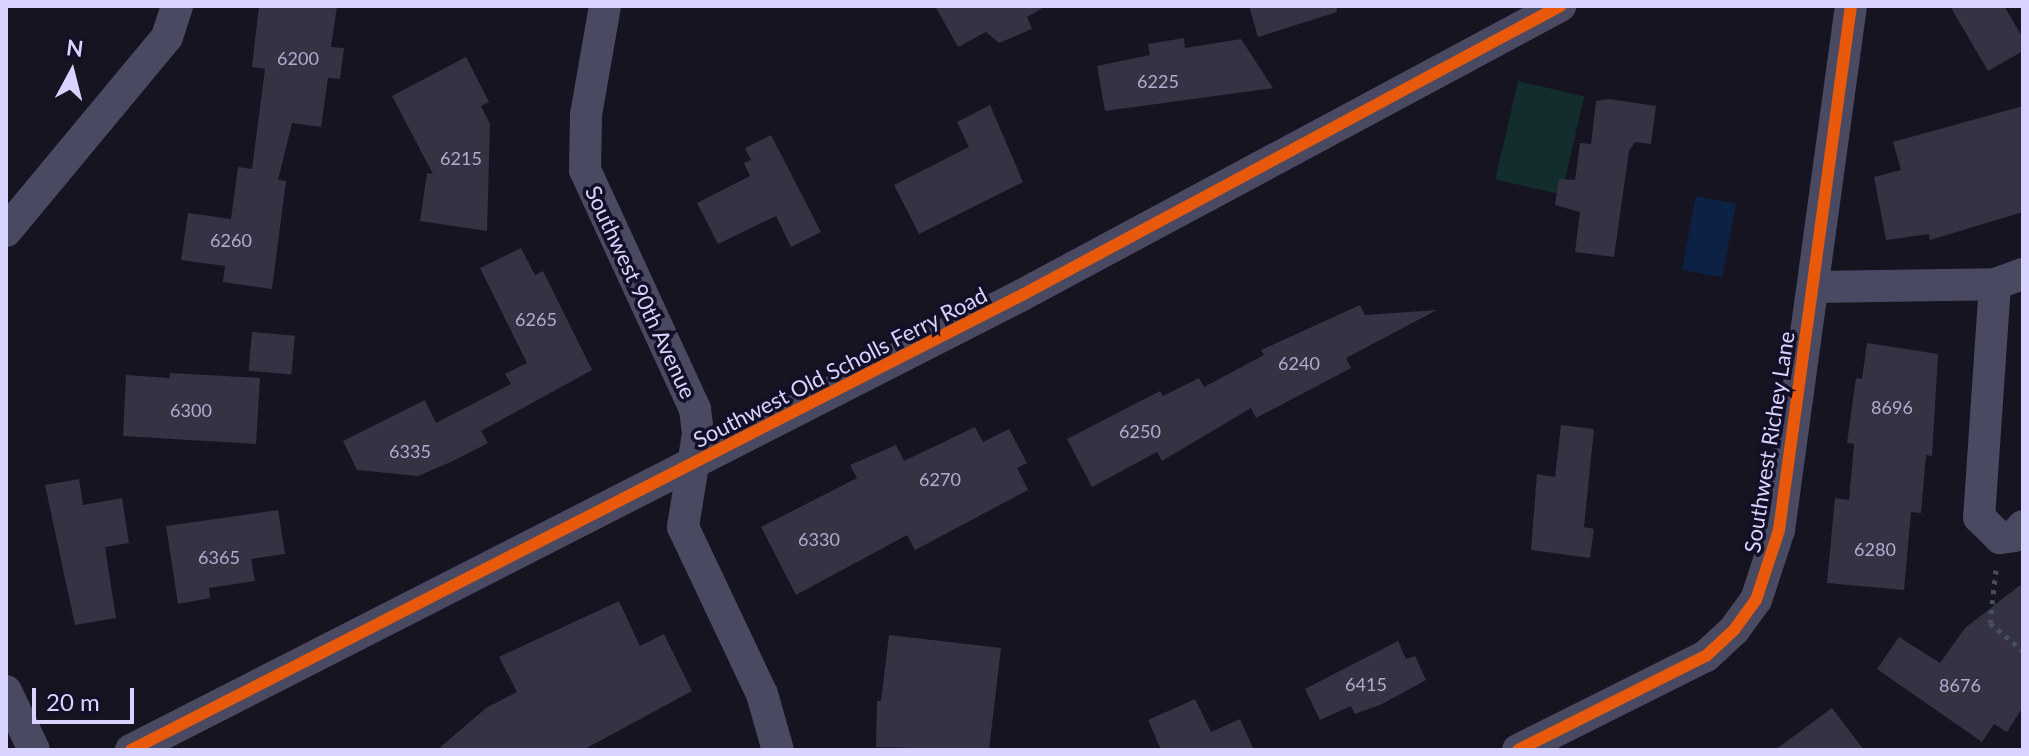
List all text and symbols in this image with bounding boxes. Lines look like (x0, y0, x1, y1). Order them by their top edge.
north arrow (32, 32, 112, 112)
text: N (65, 33, 85, 62)
house number: 6200 (277, 47, 319, 69)
house number: 6225 (1137, 70, 1179, 92)
house number: 6215 (440, 147, 482, 169)
street label: Southwest 90th Avenue (580, 181, 702, 403)
house number: 6260 (210, 229, 252, 251)
street label: Southwest Old Scholls Ferry Road (689, 281, 991, 453)
house number: 6265 (515, 308, 557, 330)
street label: Southwest Richey Lane (1738, 329, 1800, 555)
house number: 6240 (1278, 352, 1320, 374)
house number: 8696 (1871, 396, 1913, 418)
house number: 6300 (170, 399, 212, 421)
house number: 6250 (1119, 420, 1161, 442)
house number: 6335 (389, 440, 431, 462)
house number: 6270 (919, 468, 961, 490)
house number: 6330 (798, 528, 840, 550)
house number: 6280 (1854, 538, 1896, 560)
house number: 6365 (198, 546, 240, 568)
scale bar (36, 672, 138, 722)
house number: 6415 (1345, 673, 1387, 695)
house number: 8676 (1939, 674, 1981, 696)
text: 20 m (46, 687, 100, 716)

